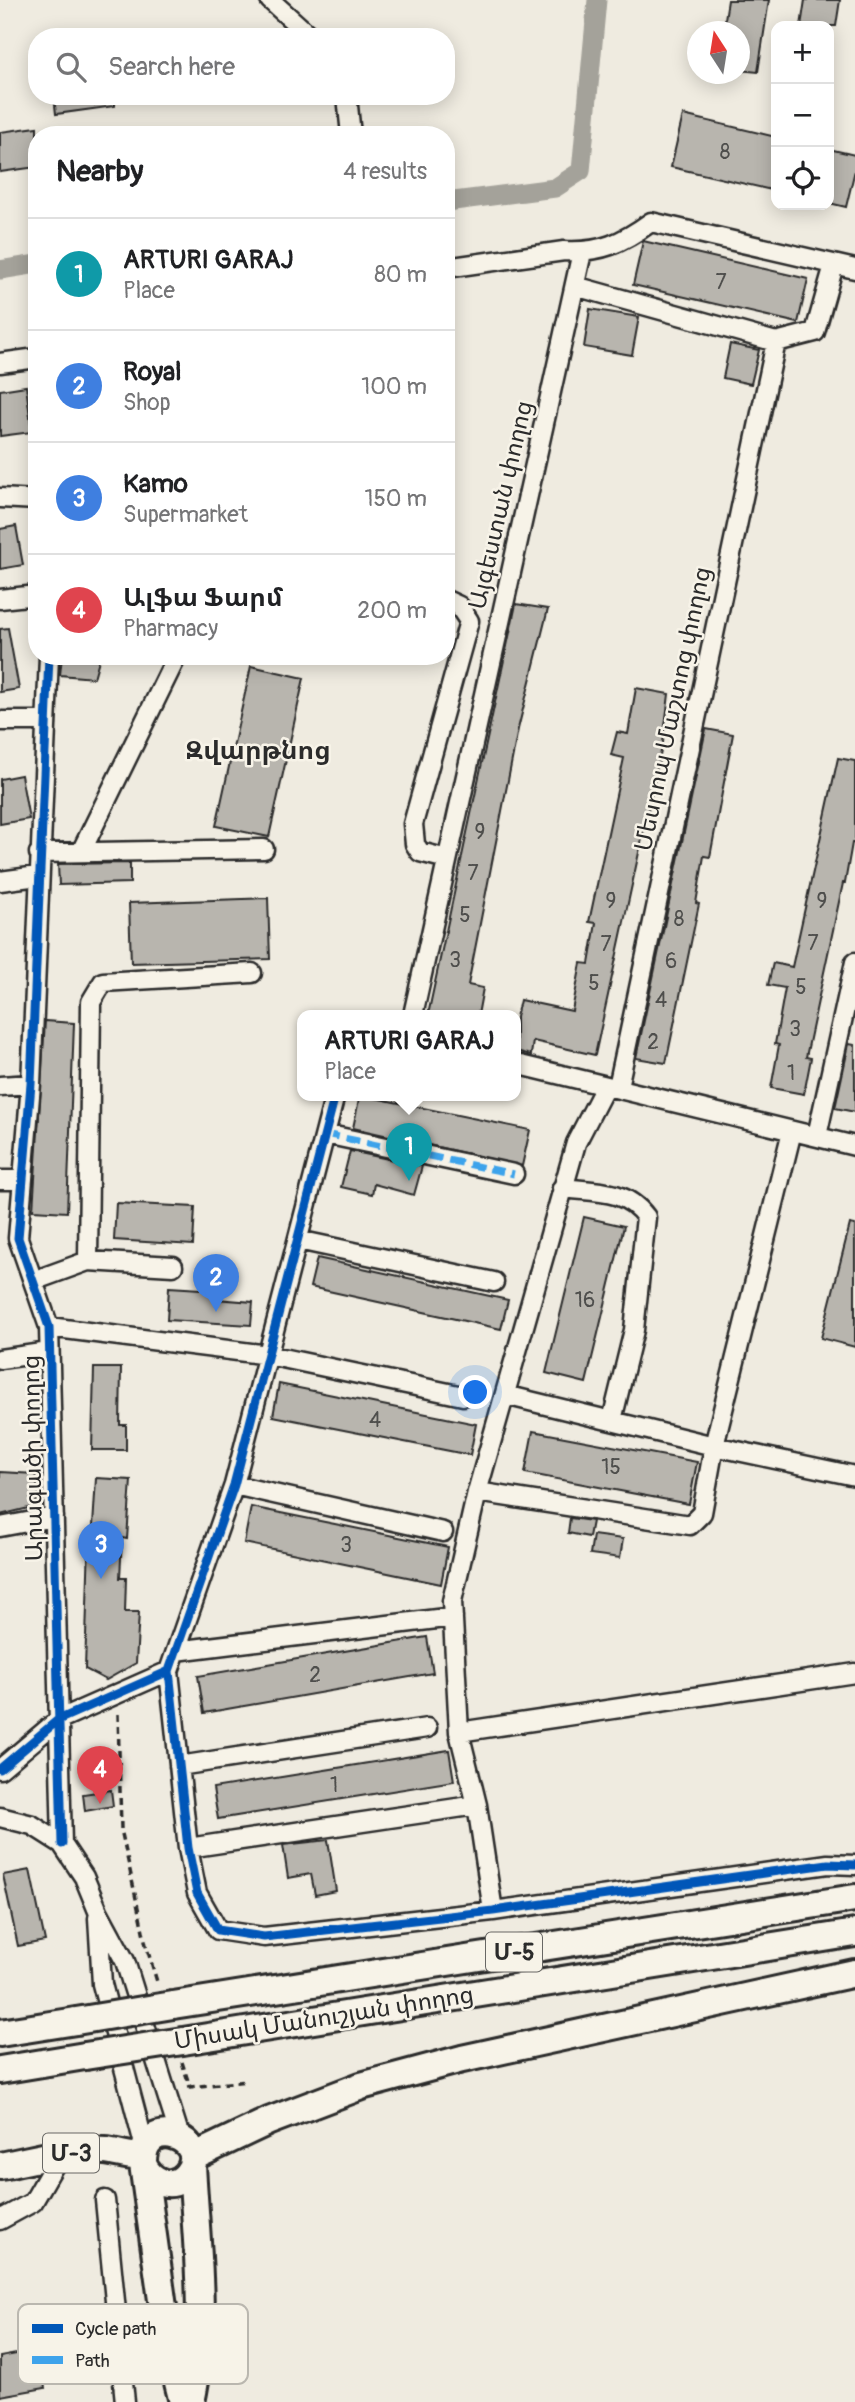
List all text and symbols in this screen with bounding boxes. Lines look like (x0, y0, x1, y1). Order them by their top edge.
north arrow (687, 21, 750, 84)
map controls (771, 21, 834, 210)
button: + (771, 21, 834, 84)
search box (28, 28, 455, 105)
icon: search (52, 48, 90, 86)
text: Search here (108, 51, 235, 83)
button: − (771, 84, 834, 147)
house number: 8 (720, 139, 730, 166)
button: locate (771, 147, 834, 210)
text: Nearby (56, 153, 143, 190)
text: 4 results (343, 157, 427, 186)
text: ARTURI GARAJ (123, 244, 293, 276)
text: 1 (75, 260, 84, 289)
text: 80 m (374, 260, 427, 289)
house number: 7 (715, 269, 727, 296)
text: Place (123, 276, 175, 305)
text: Royal (123, 356, 181, 388)
text: 2 (73, 372, 85, 401)
text: 100 m (361, 372, 427, 401)
text: Shop (123, 388, 171, 417)
street label: Այգեստան փողոց (463, 398, 539, 612)
text: Kamo (123, 468, 188, 500)
text: 3 (73, 484, 85, 513)
text: 150 m (364, 484, 427, 513)
text: Supermarket (123, 500, 248, 529)
street label: Մեսրոպ Մաշտոց փողոց (629, 564, 717, 854)
text: Ալֆա Ֆարմ (123, 582, 283, 614)
text: 4 (72, 596, 86, 625)
text: 200 m (357, 596, 427, 625)
text: Pharmacy (123, 614, 218, 643)
district label: Զվարթնոց (185, 735, 331, 767)
house number: 9 (475, 819, 485, 846)
house number: 7 (467, 860, 479, 887)
house number: 9 (606, 888, 616, 915)
house number: 9 (817, 888, 827, 915)
house number: 5 (459, 902, 471, 929)
house number: 8 (674, 906, 684, 933)
house number: 7 (807, 930, 819, 957)
house number: 7 (600, 931, 612, 958)
house number: 3 (449, 947, 461, 974)
house number: 6 (665, 948, 677, 975)
house number: 5 (588, 970, 600, 997)
house number: 5 (795, 974, 807, 1001)
house number: 4 (655, 987, 667, 1014)
popup (297, 1010, 521, 1101)
house number: 3 (789, 1016, 801, 1043)
text: ARTURI GARAJ (324, 1025, 494, 1057)
house number: 2 (647, 1029, 659, 1056)
text: Place (324, 1057, 376, 1086)
house number: 1 (787, 1060, 795, 1087)
pin: 1 (386, 1123, 432, 1181)
pin: 2 (193, 1254, 239, 1312)
house number: 16 (575, 1287, 595, 1314)
street label: Արագածի փողոց (17, 1354, 49, 1562)
your location (458, 1375, 492, 1409)
house number: 4 (369, 1407, 381, 1434)
house number: 15 (601, 1454, 621, 1481)
pin: 3 (78, 1521, 124, 1579)
house number: 3 (340, 1532, 352, 1559)
house number: 2 (309, 1662, 321, 1689)
pin: 4 (77, 1746, 123, 1804)
house number: 1 (330, 1772, 338, 1799)
road number: Մ-5 (486, 1932, 542, 1971)
street label: Միսակ Մանուշյան փողոց (172, 1980, 476, 2056)
road number: Մ-3 (43, 2134, 99, 2172)
legend (18, 2304, 248, 2384)
text: Cycle path (75, 2317, 156, 2341)
text: Path (75, 2349, 110, 2373)

